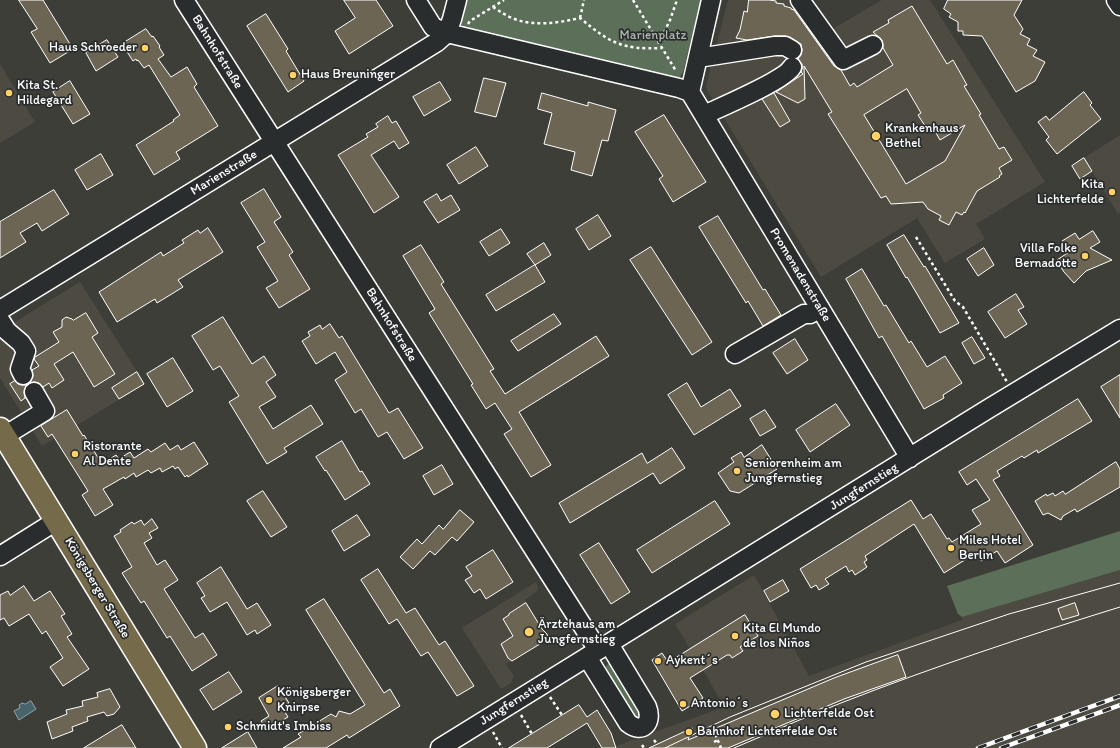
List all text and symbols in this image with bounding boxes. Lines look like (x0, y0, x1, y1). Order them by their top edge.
street label: Bahnhofstraße (188, 12, 246, 92)
park label: Marienplatz (620, 28, 686, 44)
place label: Haus Schroeder (49, 40, 137, 56)
marker: Haus Schroeder (140, 43, 150, 53)
place label: Haus Breuninger (301, 67, 395, 83)
marker: Haus Breuninger (288, 70, 298, 80)
place label: Kita St. Hildegard (17, 78, 72, 109)
marker: Kita St. Hildegard (4, 88, 14, 98)
place label: Krankenhaus Bethel (885, 121, 959, 152)
marker: Krankenhaus Bethel (870, 130, 882, 142)
street label: Marienstraße (188, 147, 260, 199)
place label: Kita Lichterfelde (1037, 177, 1104, 208)
marker: Kita Lichterfelde (1107, 187, 1117, 197)
street label: Promenadenstraße (766, 225, 834, 325)
place label: Villa Folke Bernadotte (1015, 241, 1077, 272)
marker: Villa Folke Bernadotte (1080, 251, 1090, 261)
street label: Bahnhofstraße (362, 285, 420, 365)
place label: Ristorante Al Dente (83, 439, 142, 470)
marker: Ristorante Al Dente (70, 449, 80, 459)
place label: Seniorenheim am Jungfernstieg (745, 456, 842, 487)
street label: Jungfernstieg (827, 460, 901, 514)
marker: Seniorenheim am Jungfernstieg (732, 466, 742, 476)
place label: Miles Hotel Berlin (959, 533, 1021, 564)
street label: Königsberger Straße (61, 535, 133, 641)
marker: Miles Hotel Berlin (946, 543, 956, 553)
place label: Ärztehaus am Jungfernstieg (538, 617, 616, 648)
place label: Kita El Mundo de los Niños (743, 621, 821, 652)
marker: Ärztehaus am Jungfernstieg (523, 626, 535, 638)
marker: Kita El Mundo de los Niños (730, 631, 740, 641)
place label: Aykent´s (666, 653, 718, 669)
marker: Aykent´s (653, 656, 663, 666)
street label: Jungfernstieg (477, 675, 551, 729)
place label: Königsberger Knirpse (277, 685, 351, 716)
marker: Königsberger Knirpse (264, 695, 274, 705)
place label: Antonio´s (691, 696, 748, 712)
marker: Antonio´s (678, 699, 688, 709)
place label: Lichterfelde Ost (784, 706, 874, 722)
marker: Lichterfelde Ost (769, 708, 781, 720)
place label: Schmidt's Imbiss (236, 719, 331, 735)
marker: Schmidt's Imbiss (223, 722, 233, 732)
place label: Bahnhof Lichterfelde Ost (697, 724, 837, 740)
marker: Bahnhof Lichterfelde Ost (684, 727, 694, 737)

